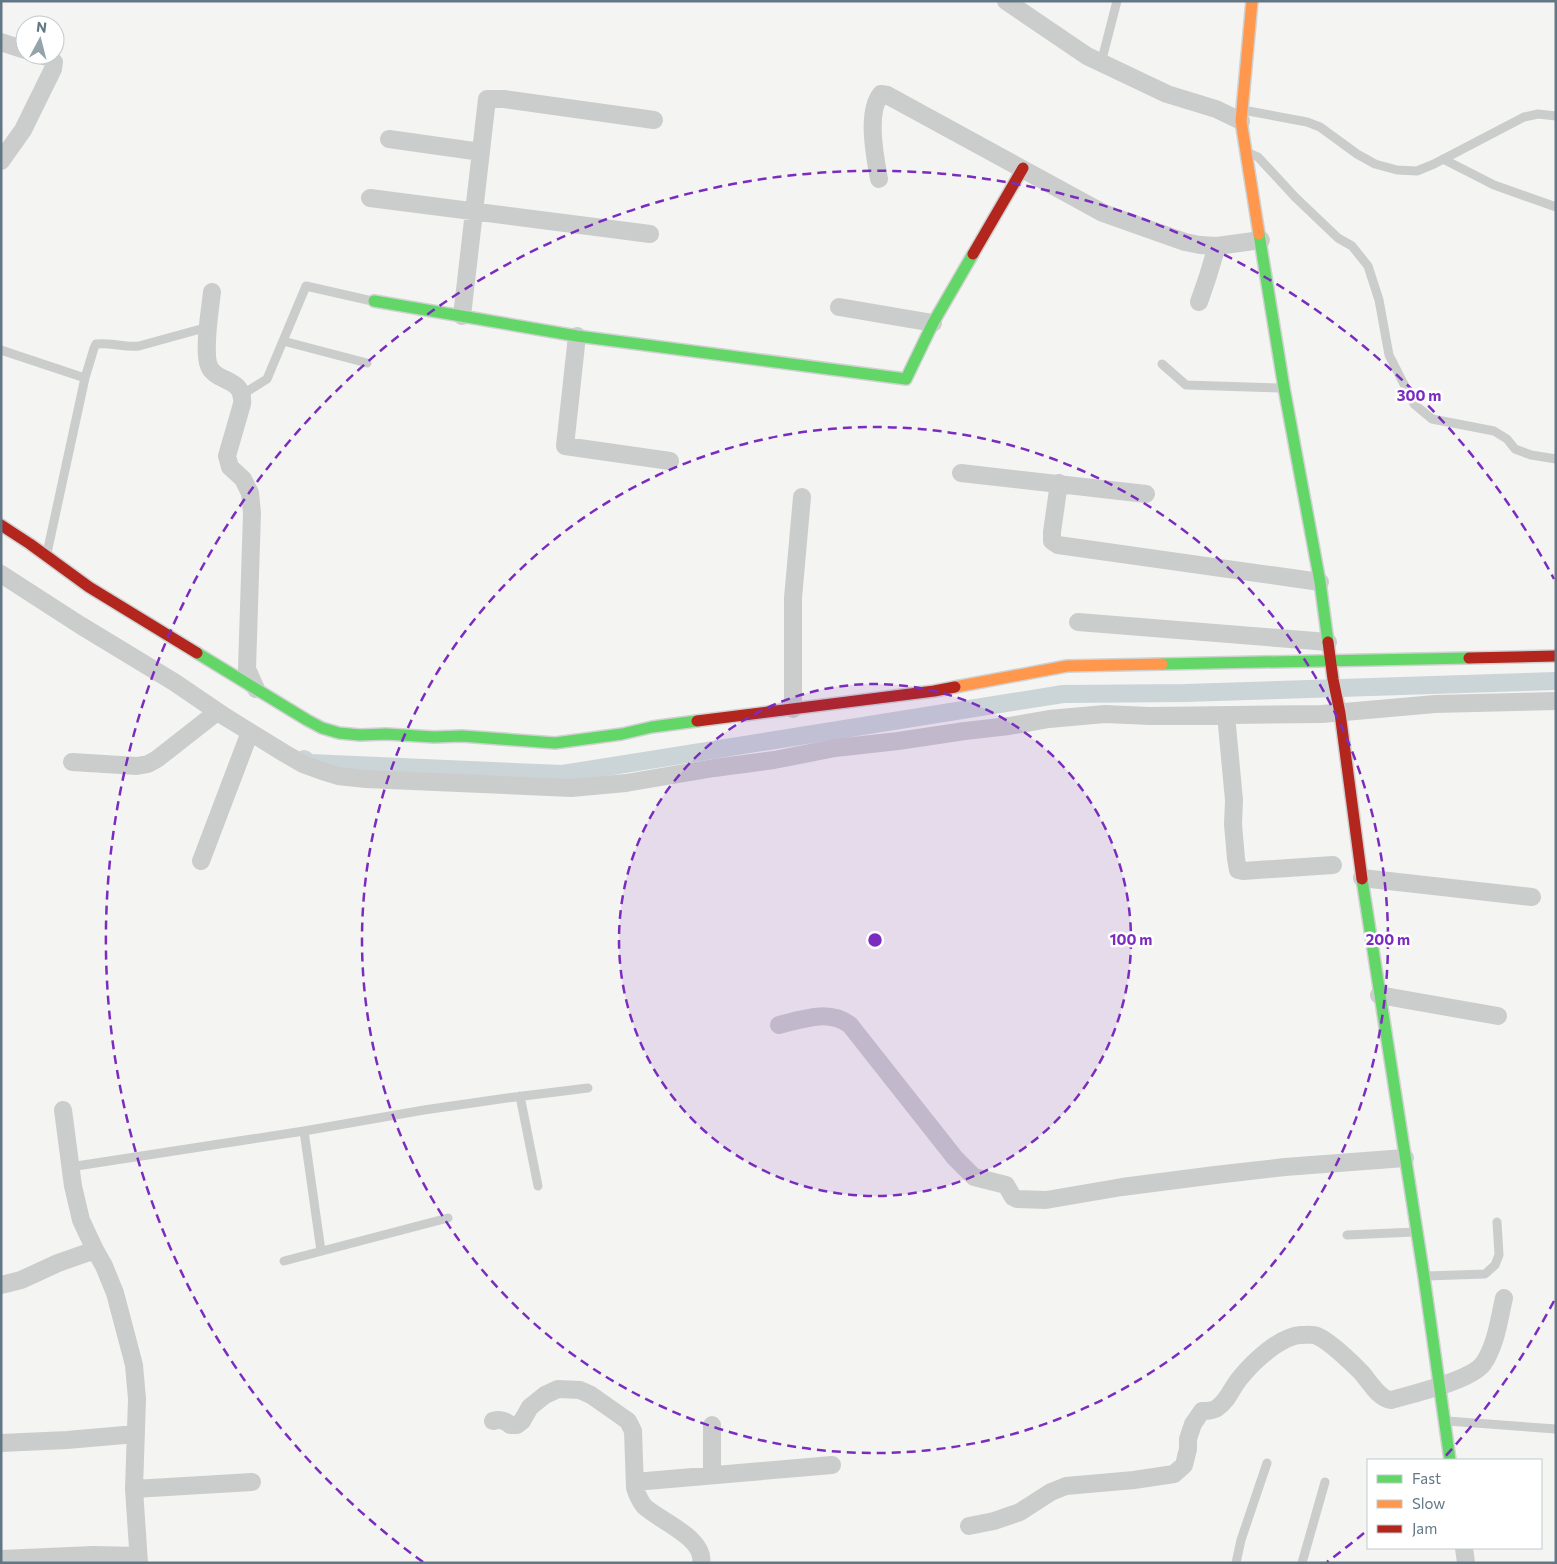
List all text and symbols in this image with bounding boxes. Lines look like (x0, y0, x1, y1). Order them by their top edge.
north arrow (15, 15, 65, 65)
text: N (35, 18, 48, 36)
text: 300 m (1397, 386, 1441, 404)
text: 100 m (1110, 930, 1152, 948)
text: 200 m (1366, 930, 1410, 948)
centre of rings (866, 931, 884, 949)
legend (1367, 1459, 1542, 1549)
text: Fast (1412, 1469, 1441, 1487)
text: Slow (1412, 1494, 1445, 1512)
text: Jam (1412, 1519, 1437, 1537)

